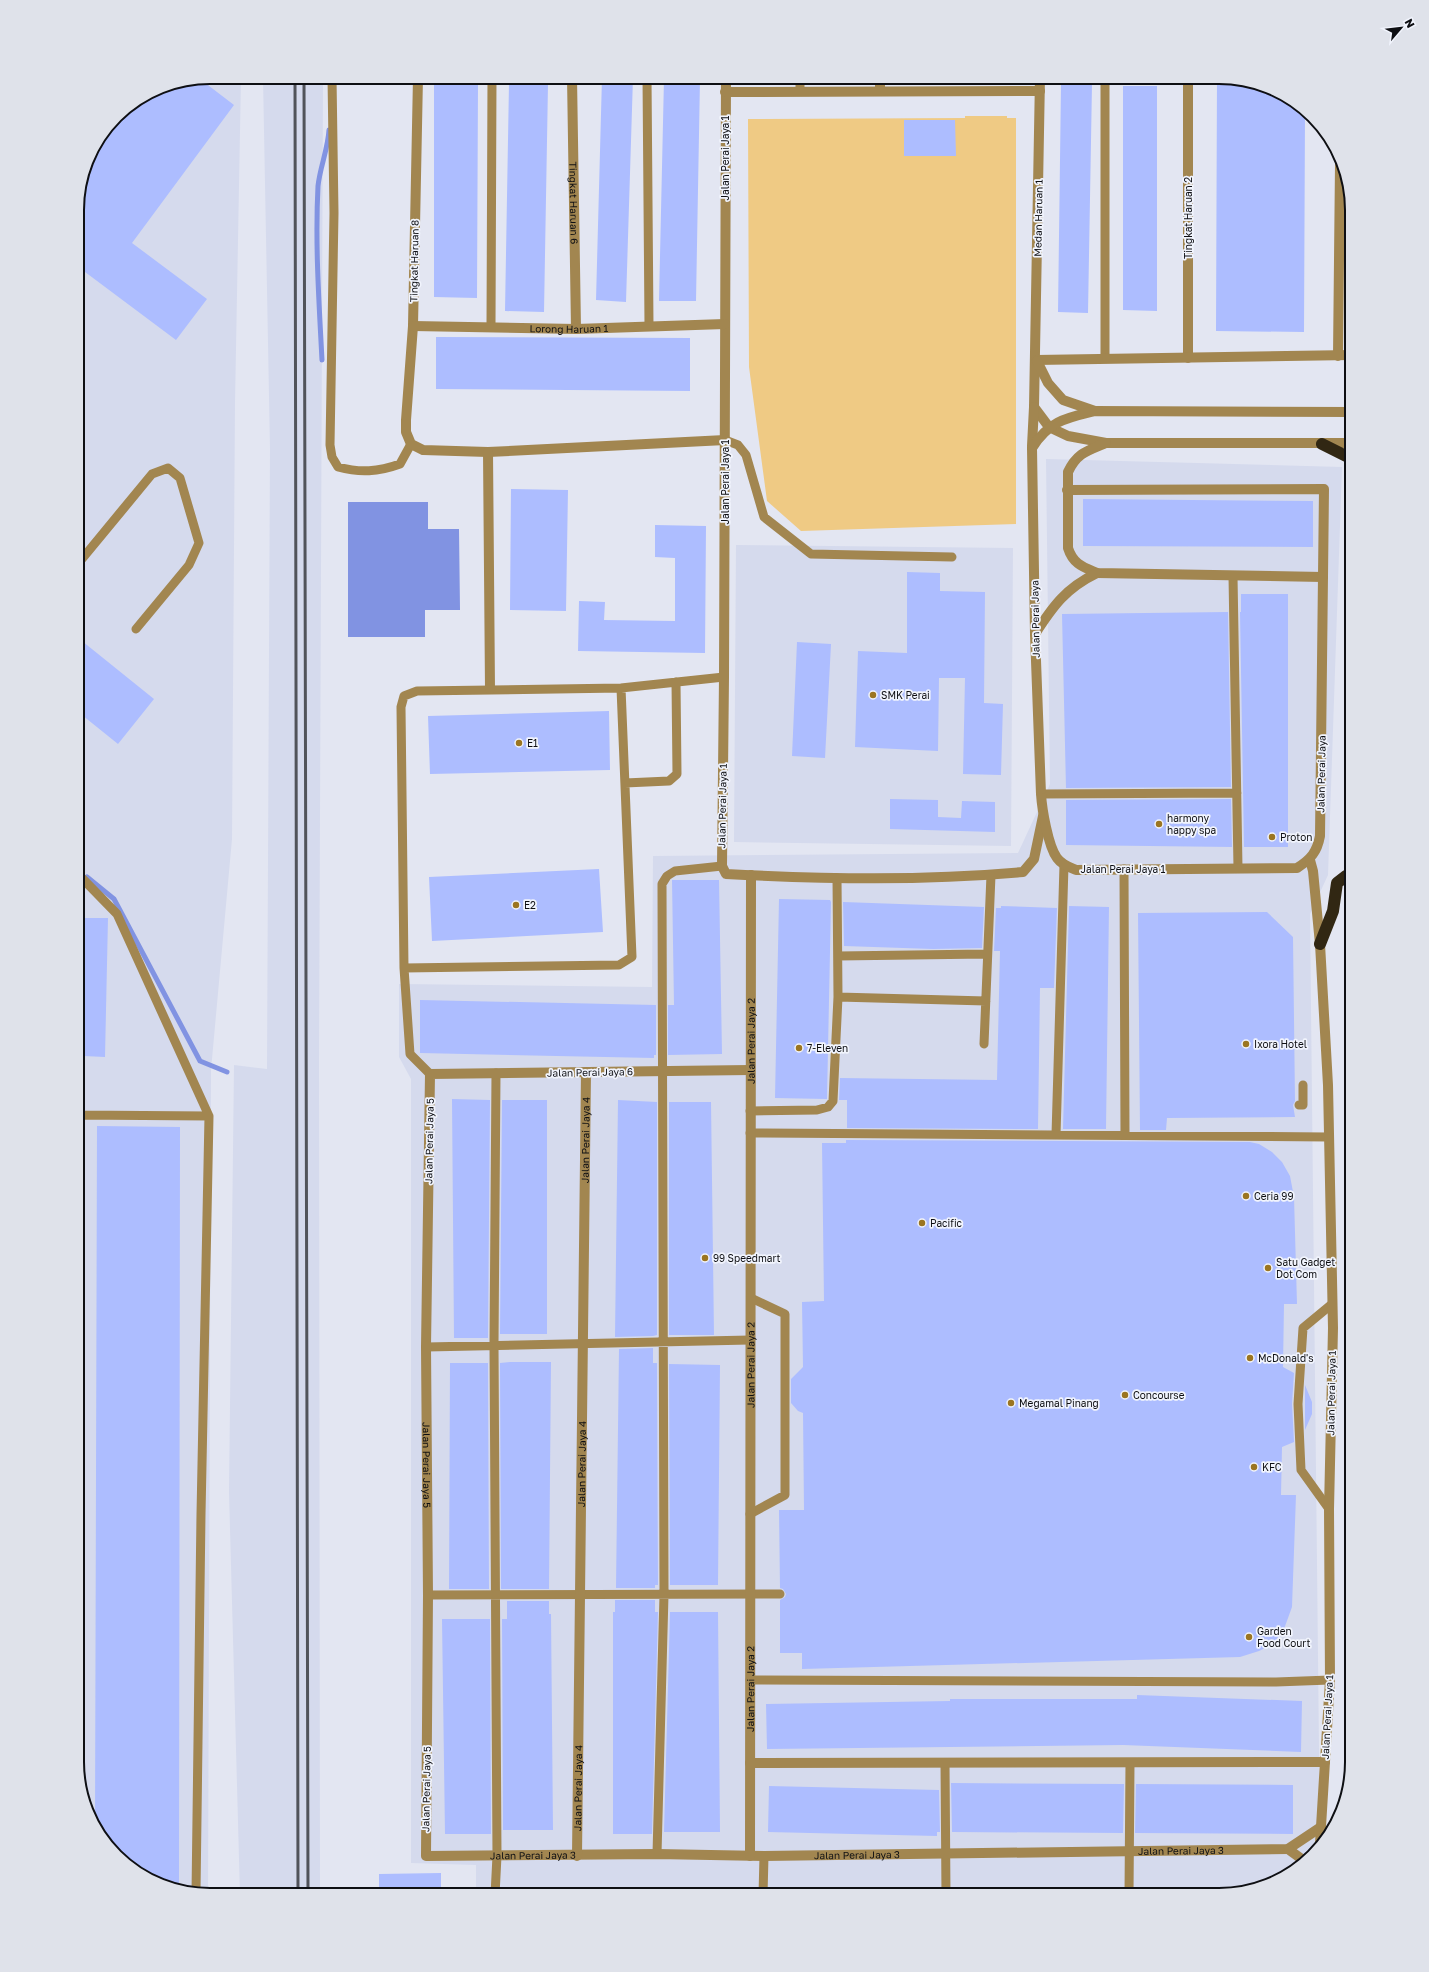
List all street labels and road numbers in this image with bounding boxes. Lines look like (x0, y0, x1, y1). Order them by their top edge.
street label: Jalan Perai Jaya 1 (719, 115, 731, 200)
street label: Tingkat Haruan 6 (567, 162, 581, 244)
street label: Tingkat Haruan 2 (1182, 177, 1194, 259)
street label: Medan Haruan 1 (1031, 179, 1045, 257)
street label: Tingkat Haruan 8 (407, 220, 421, 302)
street label: Lorong Haruan 1 (530, 322, 609, 335)
street label: Jalan Perai Jaya 1 (719, 439, 731, 524)
street label: Jalan Perai Jaya (1028, 580, 1042, 658)
street label: Jalan Perai Jaya (1314, 735, 1328, 813)
street label: Jalan Perai Jaya 1 (715, 763, 729, 849)
street label: Jalan Perai Jaya 1 (1081, 863, 1166, 875)
street label: Jalan Perai Jaya 2 (745, 998, 757, 1084)
street label: Jalan Perai Jaya 6 (547, 1065, 633, 1079)
street label: Jalan Perai Jaya 4 (579, 1097, 592, 1183)
street label: Jalan Perai Jaya 5 (422, 1098, 436, 1184)
street label: Jalan Perai Jaya 2 (744, 1322, 757, 1408)
street label: Jalan Perai Jaya 1 (1324, 1350, 1338, 1436)
street label: Jalan Perai Jaya 4 (575, 1421, 588, 1507)
street label: Jalan Perai Jaya 5 (421, 1422, 433, 1508)
street label: Jalan Perai Jaya 2 (744, 1646, 756, 1732)
street label: Jalan Perai Jaya 1 (1319, 1674, 1335, 1760)
street label: Jalan Perai Jaya 4 (571, 1745, 584, 1831)
street label: Jalan Perai Jaya 5 (419, 1746, 433, 1832)
street label: Jalan Perai Jaya 3 (1138, 1844, 1224, 1857)
street label: Jalan Perai Jaya 3 (814, 1848, 900, 1861)
street label: Jalan Perai Jaya 3 (490, 1849, 576, 1861)

